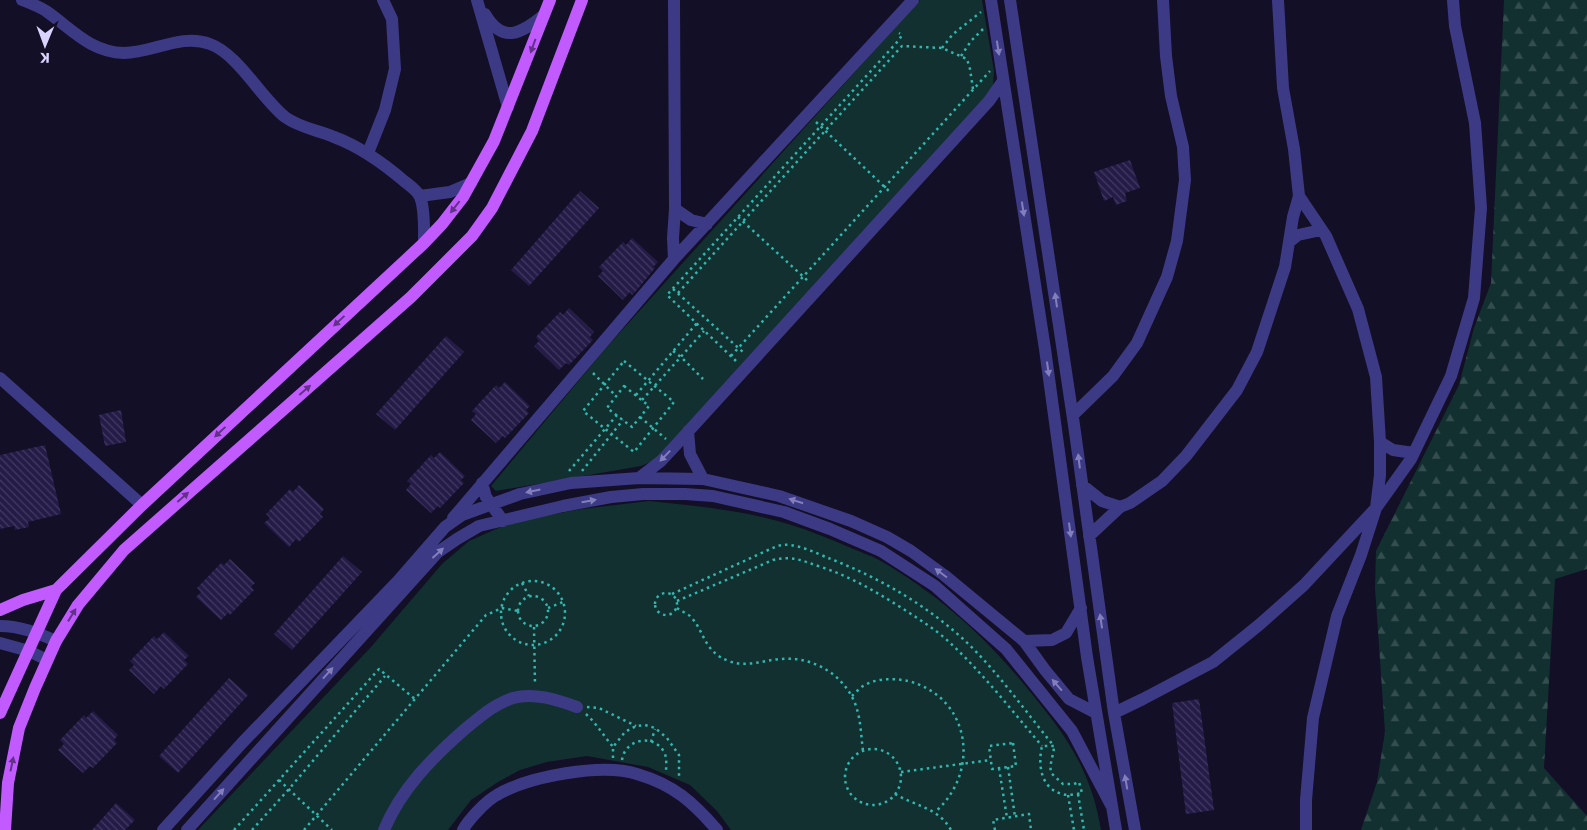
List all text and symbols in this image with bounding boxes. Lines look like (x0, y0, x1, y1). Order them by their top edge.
north arrow (20, 20, 70, 70)
one-way arrow (529, 38, 536, 53)
one-way arrow (995, 41, 1003, 57)
text: K (39, 48, 50, 68)
one-way arrow (450, 200, 460, 214)
one-way arrow (1019, 201, 1027, 217)
one-way arrow (1051, 291, 1059, 307)
one-way arrow (333, 315, 345, 327)
one-way arrow (1044, 362, 1052, 378)
one-way arrow (299, 384, 311, 396)
one-way arrow (215, 426, 227, 438)
one-way arrow (659, 450, 671, 462)
one-way arrow (1075, 452, 1083, 468)
one-way arrow (524, 488, 540, 496)
one-way arrow (177, 491, 189, 503)
one-way arrow (581, 496, 597, 504)
one-way arrow (789, 497, 804, 505)
one-way arrow (1066, 523, 1074, 539)
one-way arrow (431, 548, 444, 559)
one-way arrow (935, 568, 948, 579)
one-way arrow (68, 608, 77, 621)
one-way arrow (1097, 613, 1105, 629)
one-way arrow (322, 668, 334, 680)
one-way arrow (1052, 679, 1063, 692)
one-way arrow (8, 757, 16, 772)
one-way arrow (1122, 774, 1130, 790)
one-way arrow (213, 788, 225, 800)

